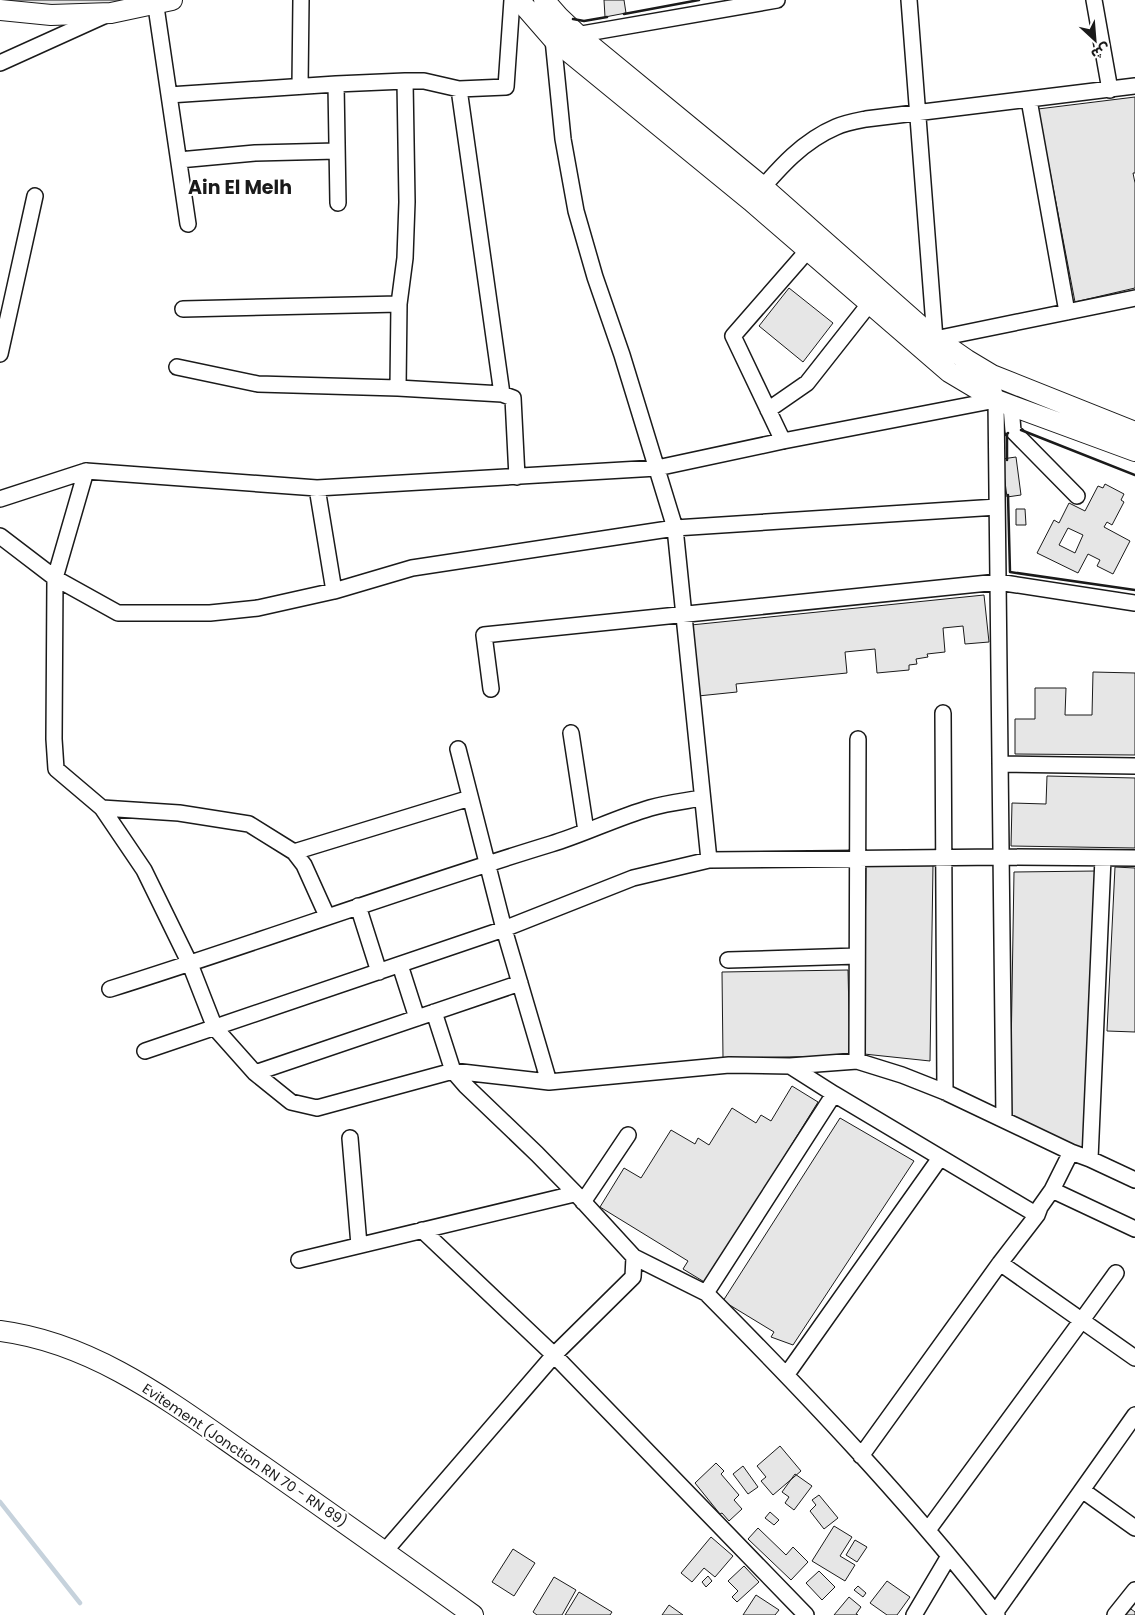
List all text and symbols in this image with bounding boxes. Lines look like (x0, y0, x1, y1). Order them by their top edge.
north arrow (1070, 15, 1120, 65)
text: ش (1088, 38, 1114, 65)
district label: Ain El Melh (188, 174, 292, 201)
street label: Evitement (Jonction RN 70 - RN 89) (139, 1379, 351, 1531)

